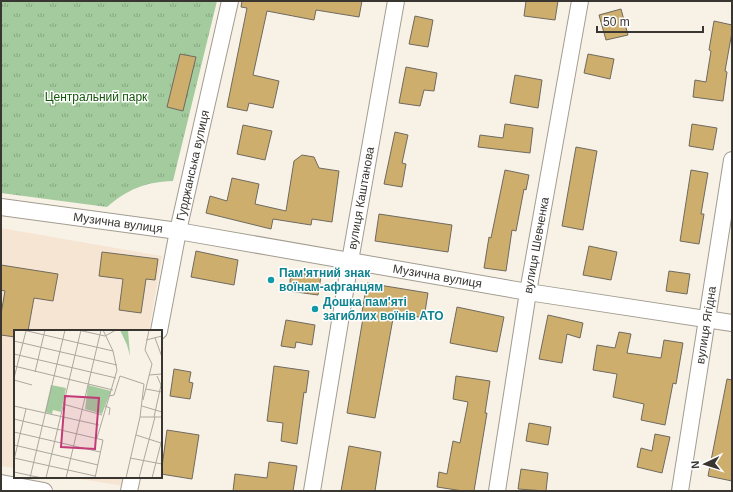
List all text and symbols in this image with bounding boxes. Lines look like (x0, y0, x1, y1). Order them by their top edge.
scale bar (597, 8, 703, 34)
text: 50 m (603, 15, 630, 29)
park label: Центральний парк (45, 90, 148, 104)
street label: Гурджанська вулиця (174, 109, 212, 222)
street label: вулиця Каштанова (345, 145, 377, 251)
street label: вулиця Шевченка (521, 196, 552, 294)
street label: Музична вулиця (72, 210, 164, 236)
street label: Музична вулиця (392, 262, 483, 291)
place label: Пам'ятний знак воїнам-афганцям (279, 266, 383, 294)
marker: Пам'ятний знак воїнам-афганцям (266, 275, 276, 285)
street label: вулиця Ягідна (693, 285, 719, 365)
place label: Дошка пам'яті загиблих воїнів АТО (323, 295, 444, 323)
marker: Дошка пам'яті загиблих воїнів АТО (310, 304, 320, 314)
inset map (14, 330, 162, 478)
north arrow (685, 444, 725, 484)
text: N (689, 460, 701, 469)

